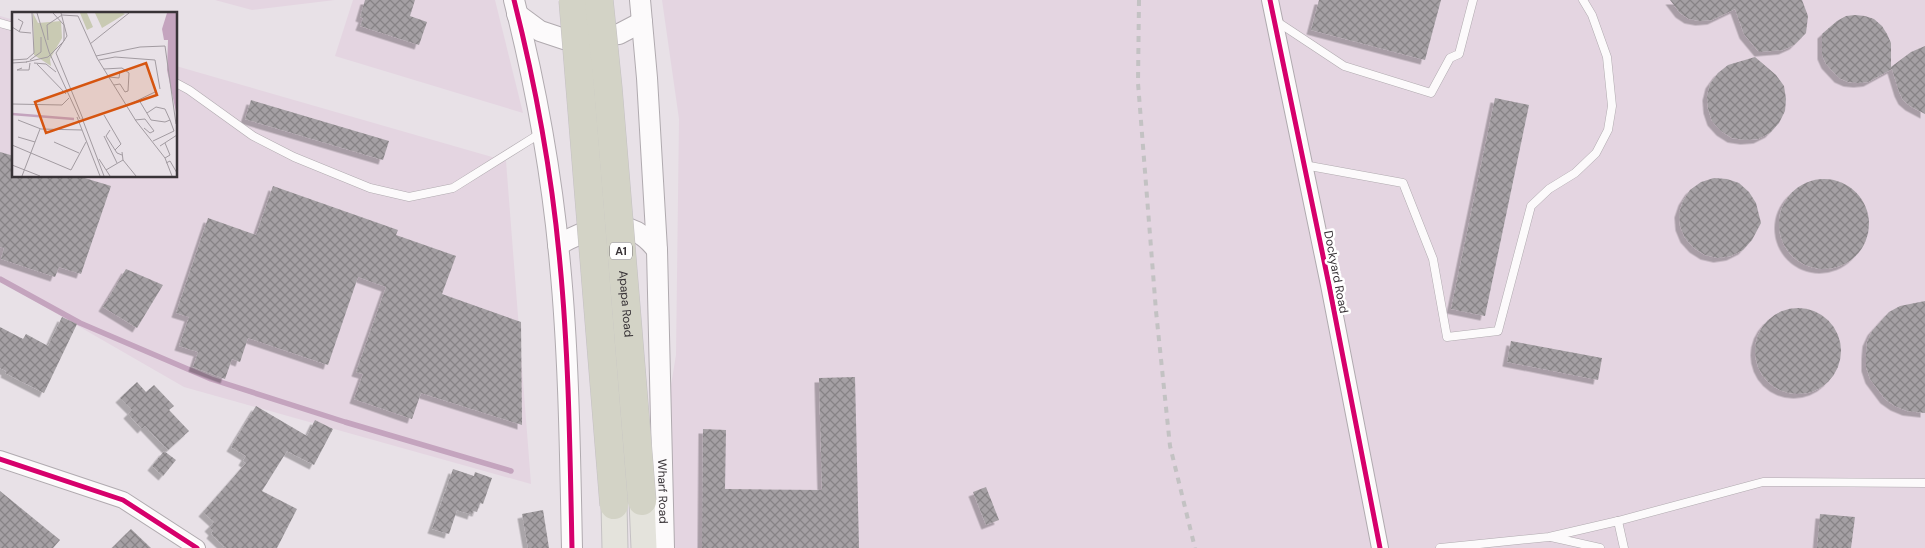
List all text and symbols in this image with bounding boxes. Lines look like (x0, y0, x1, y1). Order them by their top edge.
inset map (12, 12, 178, 178)
street label: Dockyard Road (1320, 229, 1352, 315)
road number: A1 (610, 242, 632, 260)
street label: Apapa Road (615, 270, 636, 338)
street label: Wharf Road (654, 459, 671, 524)

